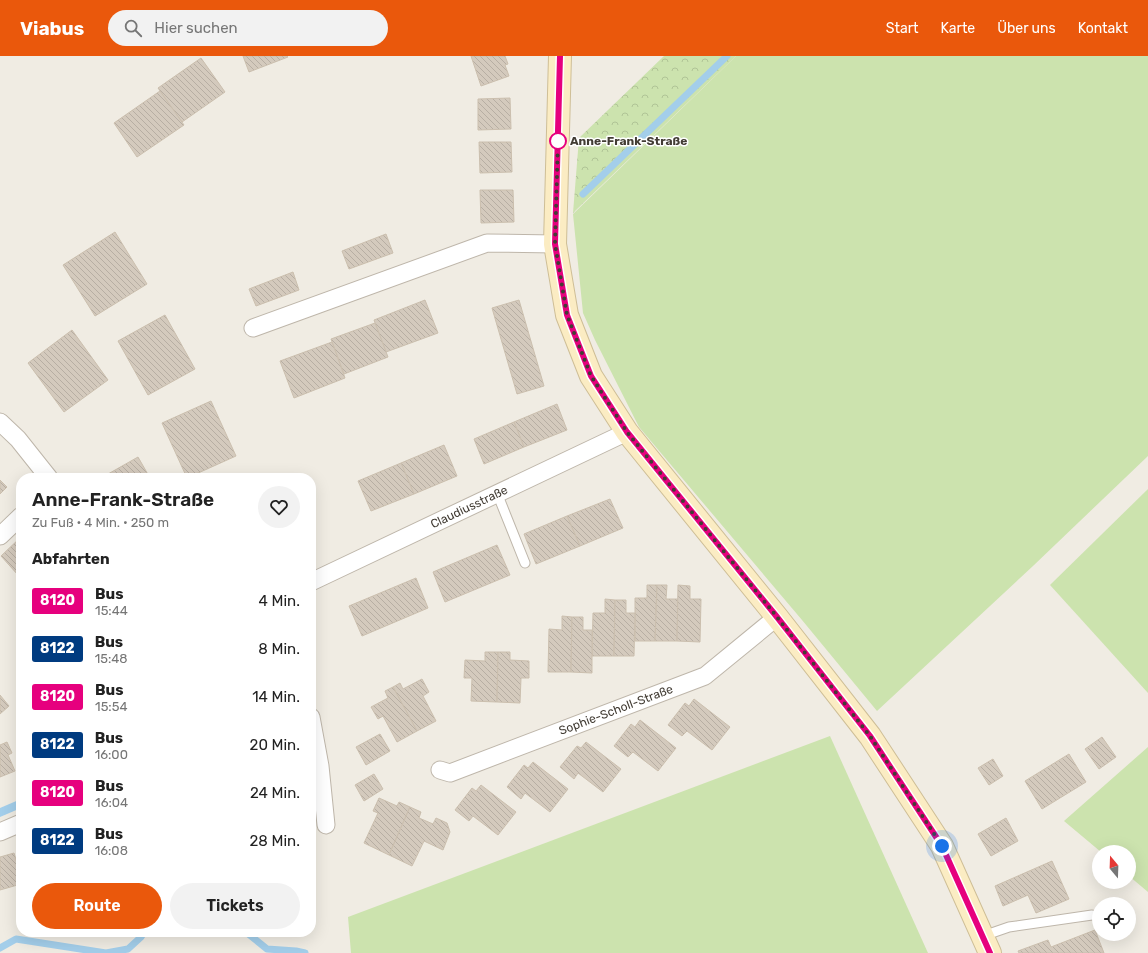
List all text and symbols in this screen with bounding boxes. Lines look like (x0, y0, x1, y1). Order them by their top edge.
search box (108, 10, 388, 46)
text: Viabus (20, 17, 84, 40)
icon: search (122, 17, 144, 39)
text: Hier suchen (154, 19, 238, 37)
text: Start (886, 20, 919, 37)
text: Karte (941, 20, 975, 37)
text: Über uns (997, 20, 1056, 37)
text: Kontakt (1078, 20, 1128, 37)
marker: Anne-Frank-Straße (549, 132, 567, 150)
place label: Anne-Frank-Straße (570, 134, 687, 148)
street label: Claudiusstraße (428, 483, 510, 531)
button: heart (258, 486, 300, 528)
text: Anne-Frank-Straße (32, 488, 214, 511)
text: Zu Fuß · 4 Min. · 250 m (32, 515, 169, 530)
text: Abfahrten (32, 550, 110, 568)
text: Bus (95, 585, 124, 603)
text: 8120 (40, 592, 75, 609)
text: 4 Min. (259, 592, 300, 610)
text: 15:44 (95, 603, 128, 618)
text: Bus (95, 633, 123, 651)
text: 8122 (40, 640, 75, 657)
text: 8 Min. (258, 640, 300, 658)
text: 15:48 (95, 651, 128, 666)
text: Bus (95, 681, 124, 699)
street label: Sophie-Scholl-Straße (557, 682, 675, 738)
text: 8120 (40, 688, 75, 705)
text: 14 Min. (252, 688, 300, 706)
text: 15:54 (95, 699, 127, 714)
text: Bus (95, 729, 123, 747)
text: 8122 (40, 736, 75, 753)
text: 20 Min. (250, 736, 300, 754)
text: 16:00 (95, 747, 128, 762)
text: Bus (95, 777, 124, 795)
text: 8120 (40, 784, 75, 801)
text: 24 Min. (250, 784, 300, 802)
text: 16:04 (95, 795, 128, 810)
text: Bus (95, 825, 123, 843)
text: 8122 (40, 832, 75, 849)
text: 28 Min. (250, 832, 300, 850)
your location (932, 836, 952, 856)
text: 16:08 (95, 843, 128, 858)
north arrow (1092, 845, 1136, 889)
map controls (1092, 845, 1136, 941)
button: Route (32, 883, 162, 929)
button: Tickets (170, 883, 300, 929)
button: locate (1092, 897, 1136, 941)

